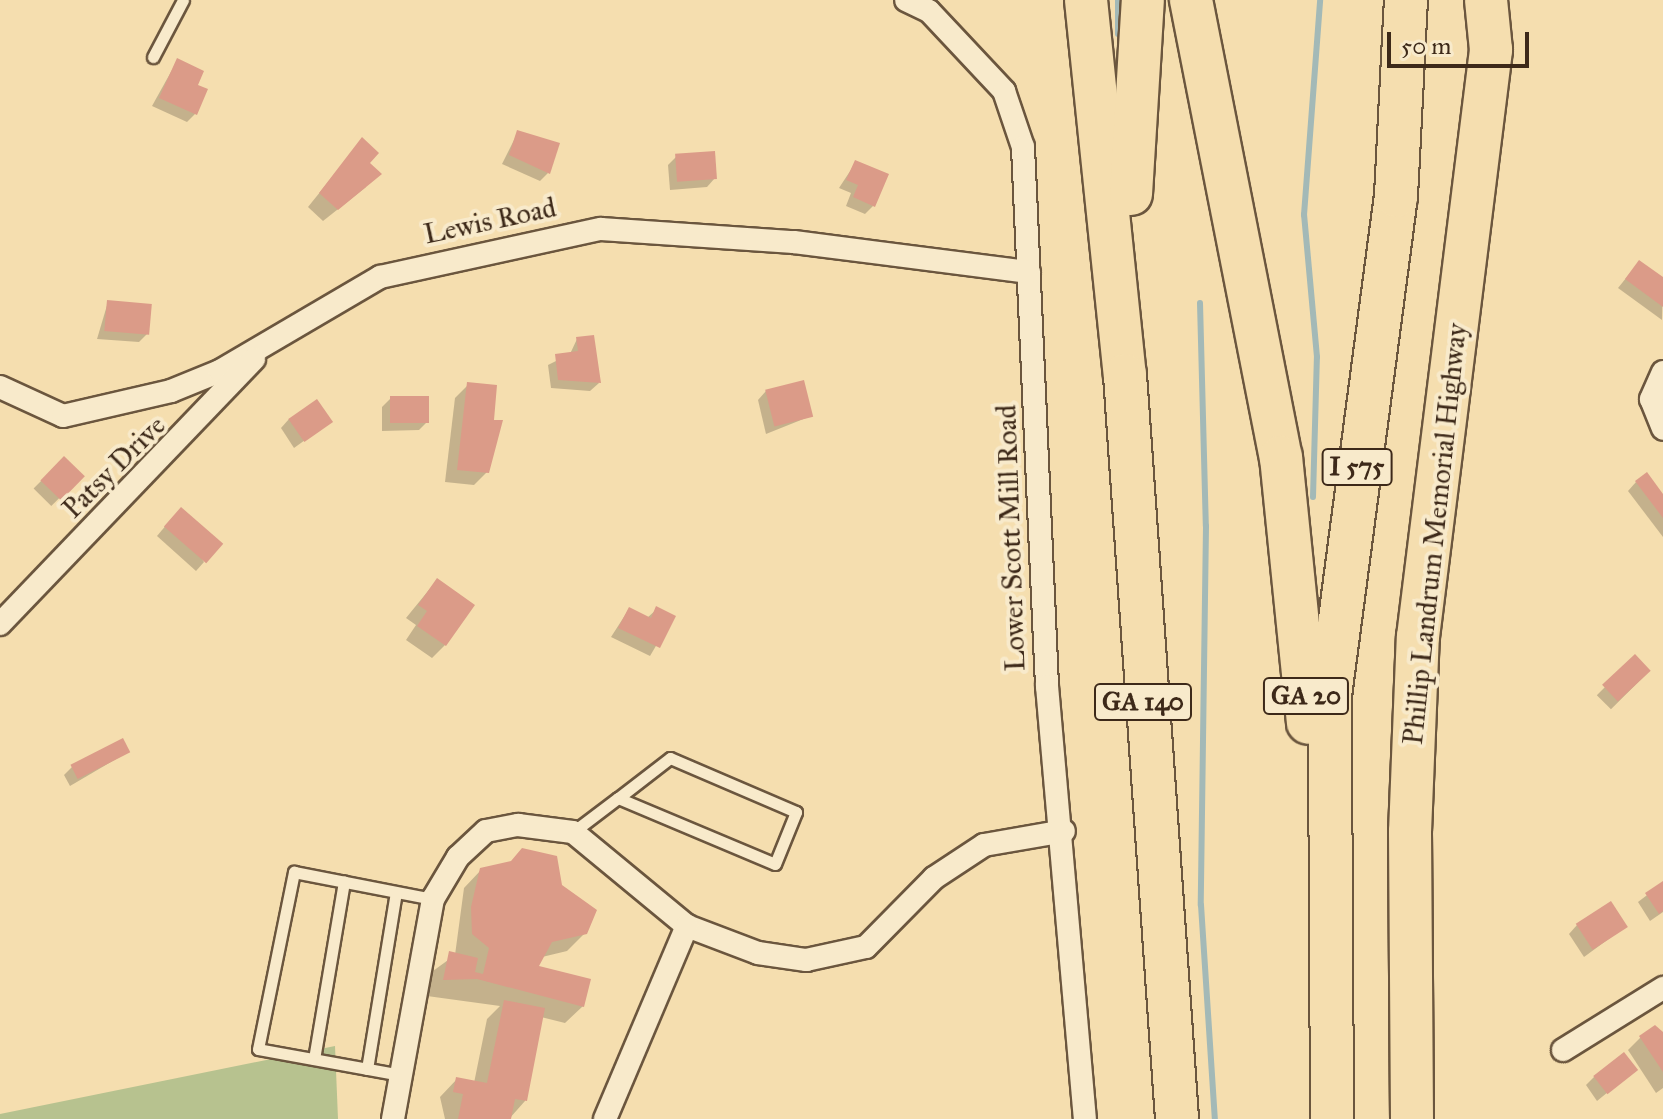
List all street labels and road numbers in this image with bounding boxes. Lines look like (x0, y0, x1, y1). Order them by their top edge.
street label: Lewis Road (421, 191, 559, 251)
street label: Phillip Landrum Memorial Highway (1396, 322, 1474, 746)
street label: Lower Scott Mill Road (990, 404, 1032, 672)
street label: Patsy Drive (56, 409, 172, 525)
road number: I 575 (1321, 445, 1393, 489)
road number: GA 20 (1262, 674, 1350, 718)
road number: GA 140 (1093, 680, 1193, 724)

